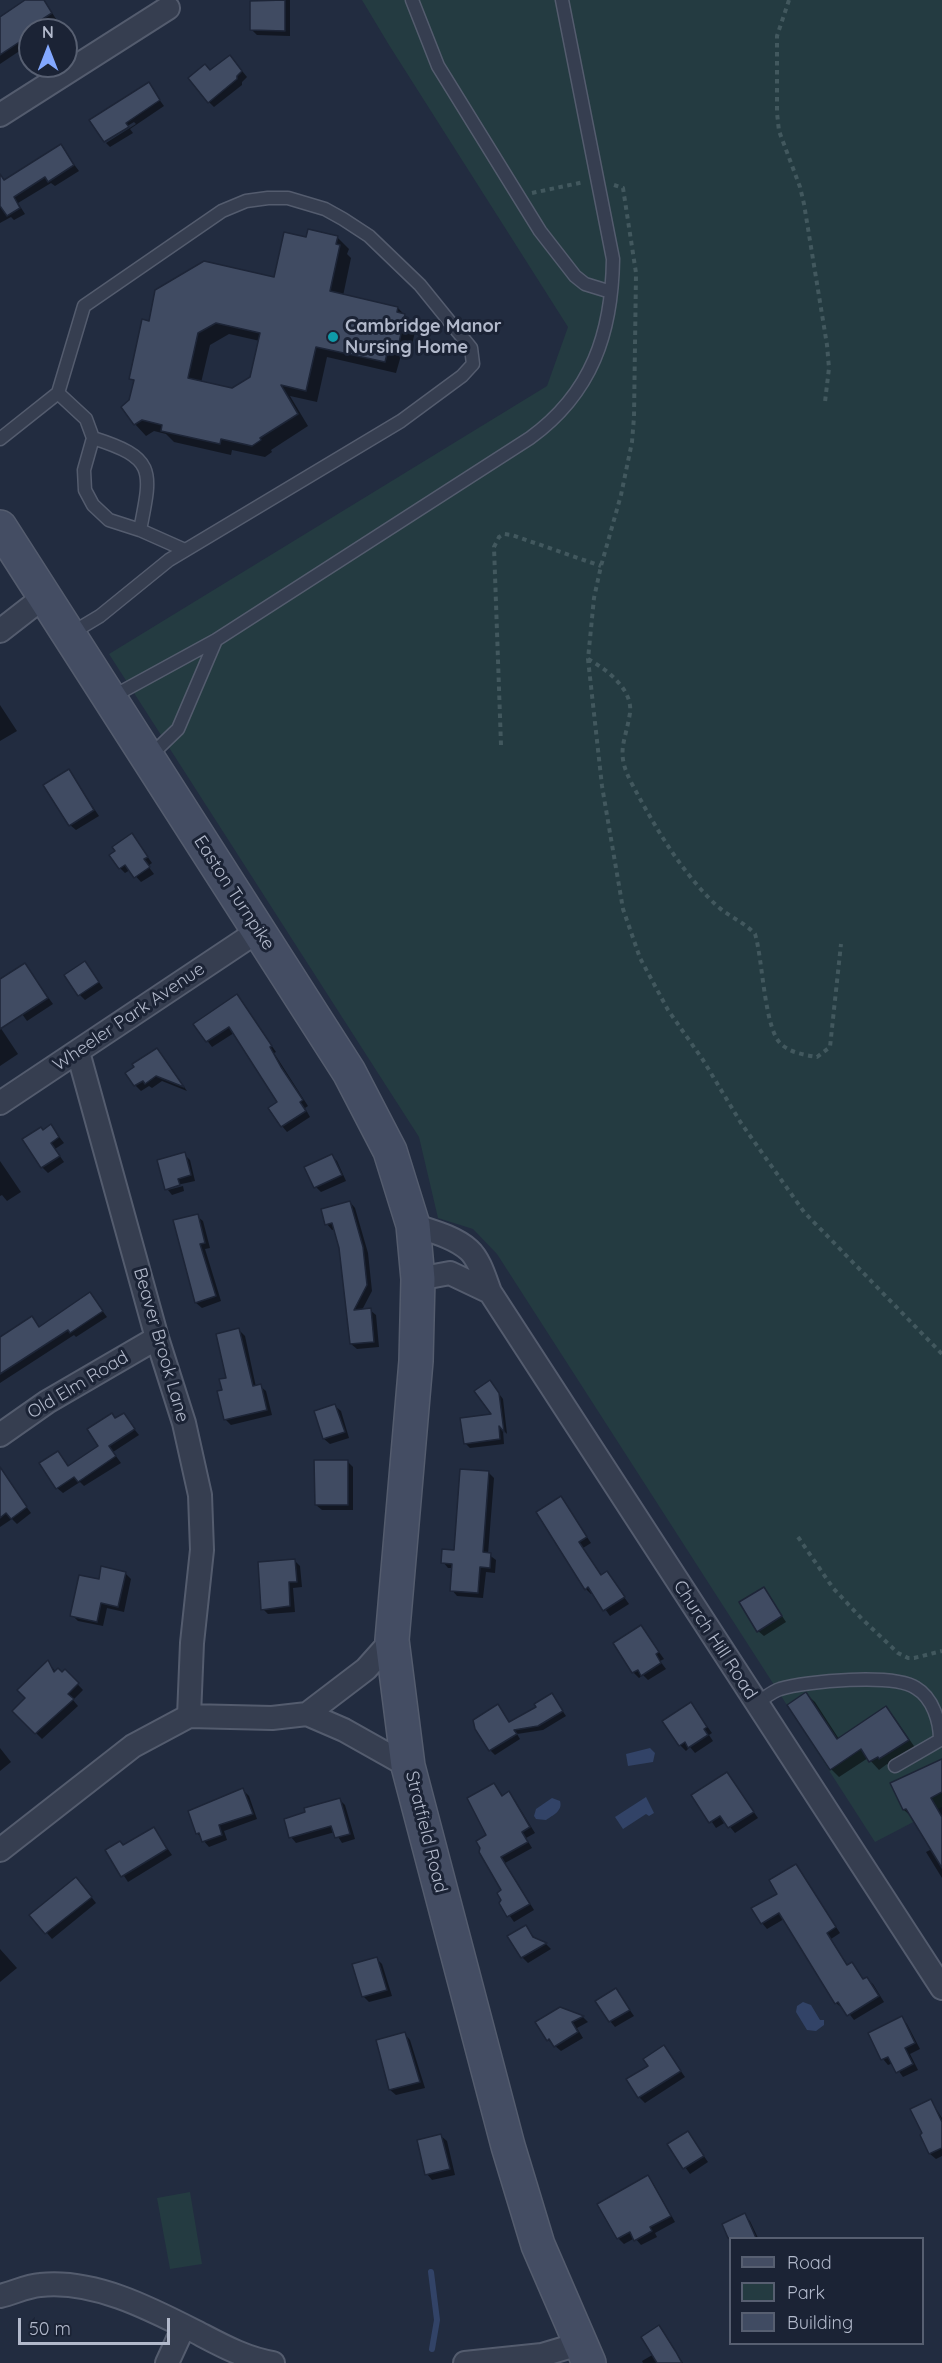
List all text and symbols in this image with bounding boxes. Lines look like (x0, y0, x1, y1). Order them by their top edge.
north arrow (18, 18, 78, 78)
text: N (42, 22, 54, 42)
place label: Cambridge Manor Nursing Home (345, 316, 501, 358)
marker: Cambridge Manor Nursing Home (326, 330, 340, 344)
street label: Easton Turnpike (189, 832, 279, 954)
street label: Wheeler Park Avenue (49, 958, 209, 1076)
street label: Beaver Brook Lane (129, 1265, 193, 1425)
street label: Old Elm Road (24, 1346, 132, 1424)
street label: Church Hill Road (668, 1576, 762, 1704)
street label: Stratfield Road (400, 1769, 452, 1895)
legend (729, 2237, 924, 2345)
text: Road (787, 2251, 832, 2274)
text: Park (787, 2281, 825, 2304)
scale bar (21, 2306, 172, 2344)
text: Building (787, 2311, 853, 2334)
text: 50 m (29, 2317, 71, 2340)

